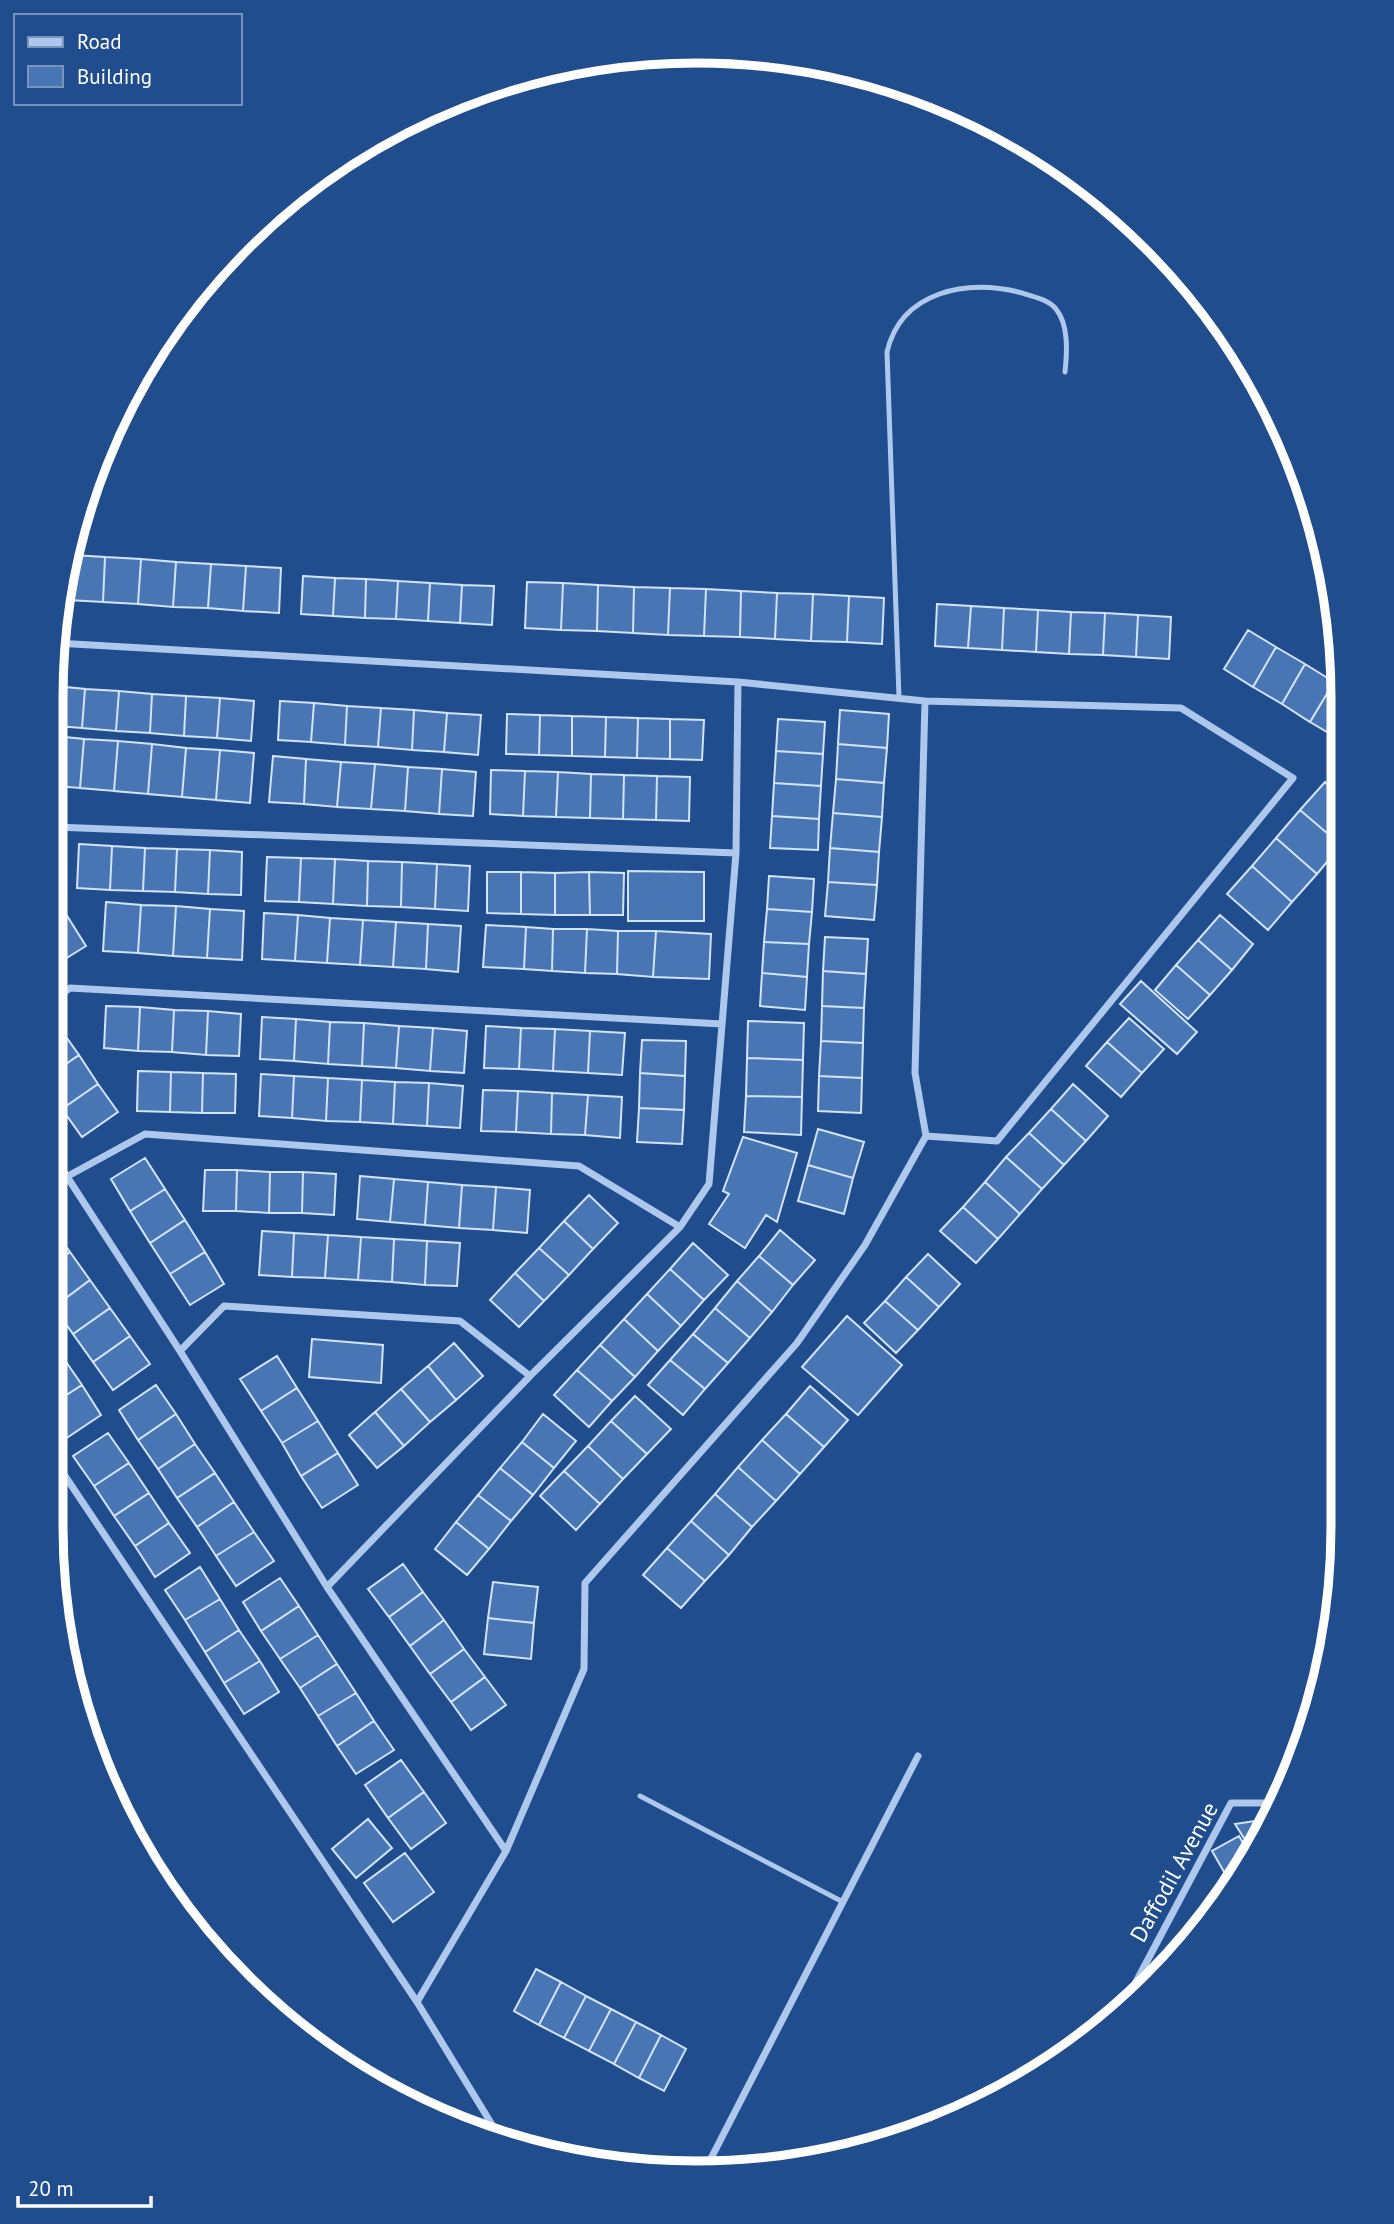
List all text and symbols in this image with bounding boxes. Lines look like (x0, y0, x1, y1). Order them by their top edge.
legend (14, 14, 242, 105)
text: Road (77, 28, 121, 55)
text: Building (77, 63, 152, 90)
street label: Daffodil Avenue (1123, 1797, 1224, 1947)
scale bar (18, 2164, 150, 2208)
text: 20 m (28, 2175, 74, 2202)

